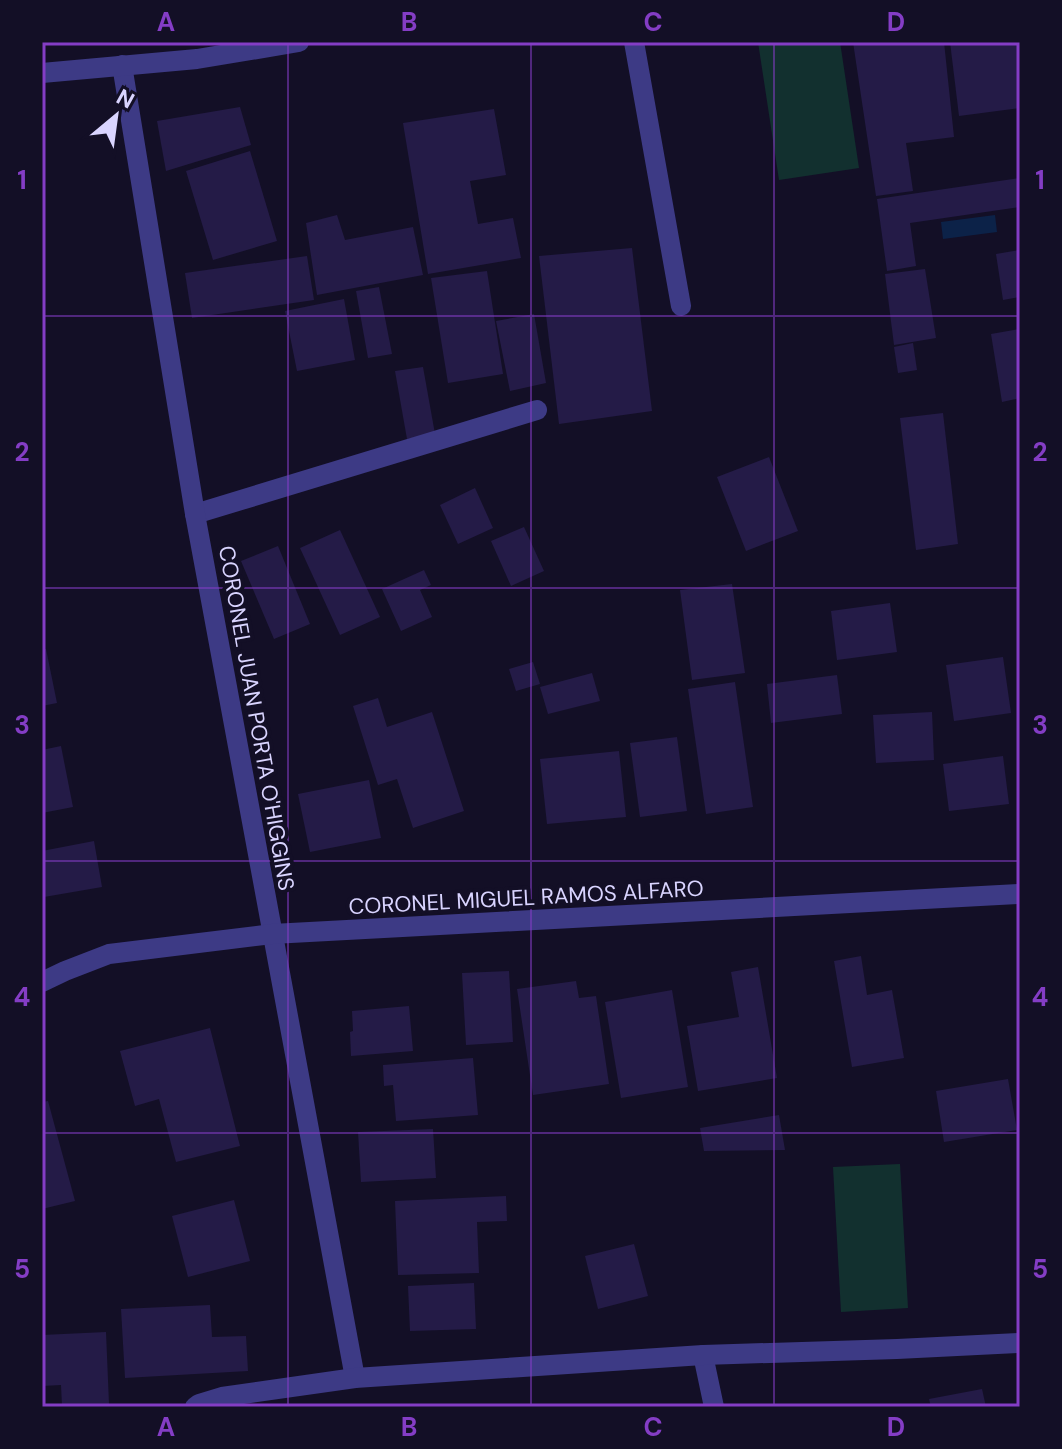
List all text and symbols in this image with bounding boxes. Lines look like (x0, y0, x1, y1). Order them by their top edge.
text: A (157, 5, 175, 39)
text: B (401, 5, 417, 39)
text: C (643, 5, 663, 39)
text: D (887, 5, 905, 39)
north arrow (76, 76, 156, 156)
text: N (111, 82, 140, 116)
text: 1 (17, 163, 27, 197)
text: 1 (1035, 163, 1045, 197)
text: 2 (14, 435, 30, 469)
text: 2 (1032, 435, 1048, 469)
street label: CORONEL JUAN PORTA O'HIGGINS (212, 543, 301, 893)
text: 3 (14, 708, 30, 742)
text: 3 (1032, 708, 1048, 742)
street label: CORONEL MIGUEL RAMOS ALFARO (348, 874, 704, 921)
text: 4 (14, 980, 30, 1014)
text: 4 (1032, 980, 1048, 1014)
text: 5 (14, 1252, 30, 1286)
text: 5 (1032, 1252, 1048, 1286)
text: A (157, 1410, 175, 1444)
text: B (401, 1410, 417, 1444)
text: C (643, 1410, 663, 1444)
text: D (887, 1410, 905, 1444)

